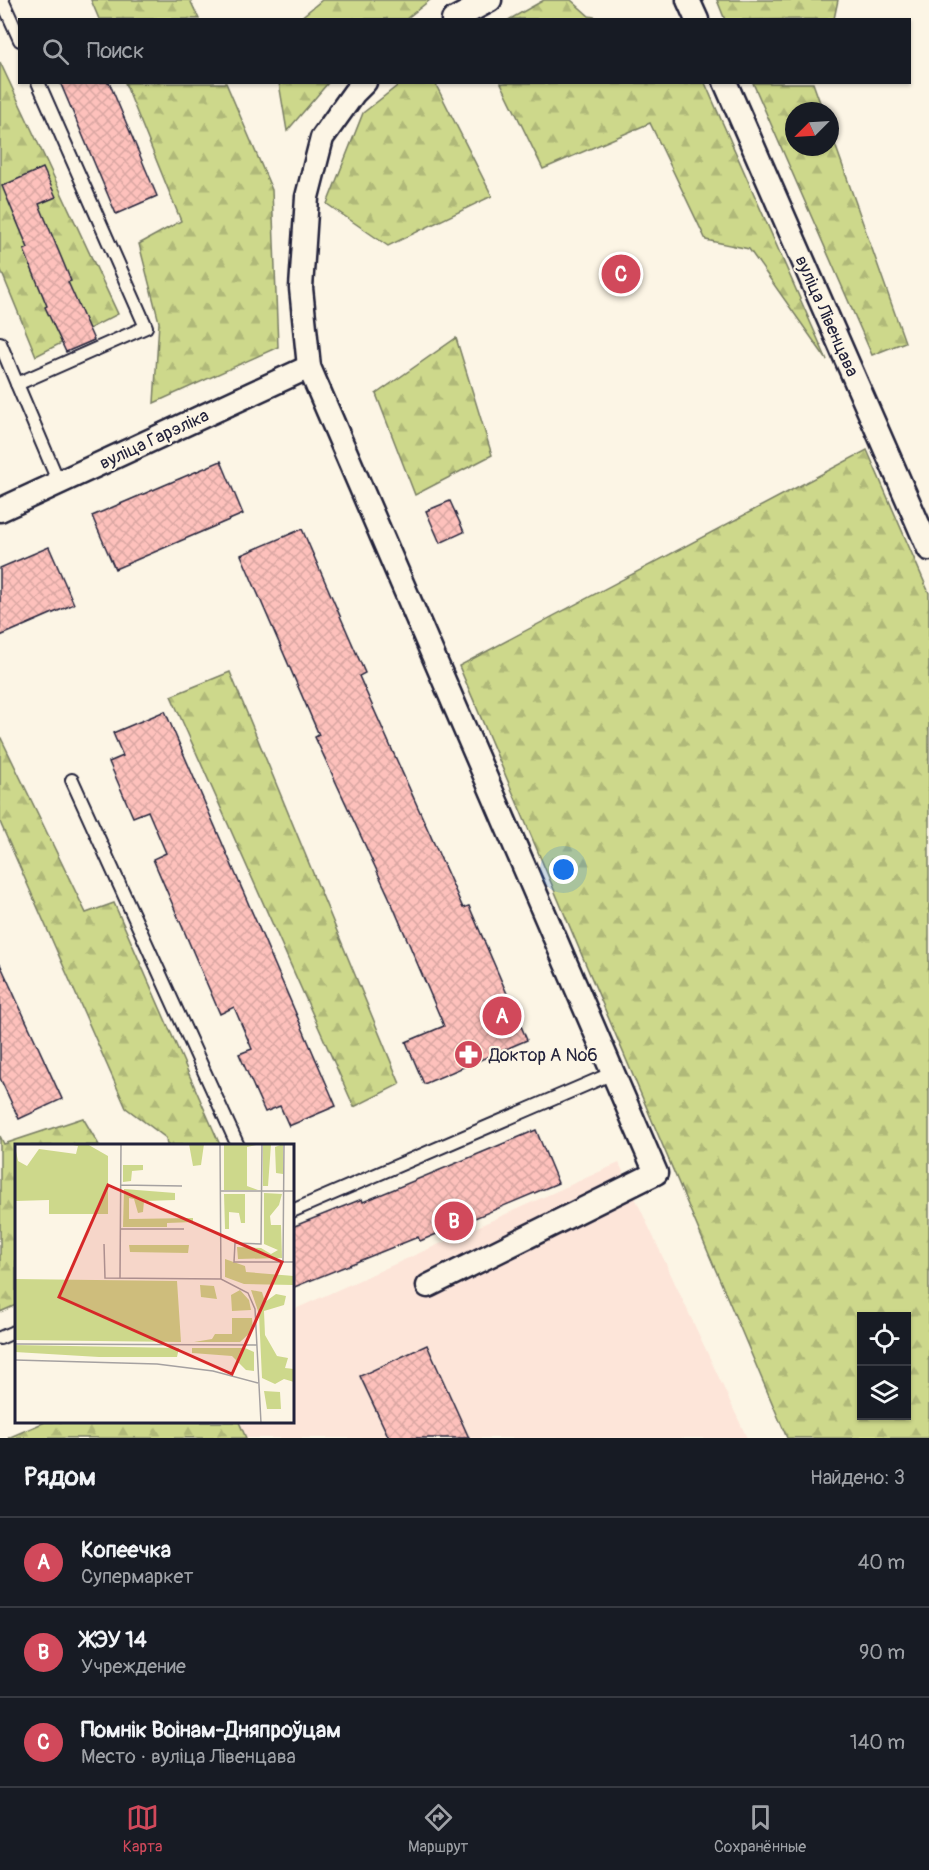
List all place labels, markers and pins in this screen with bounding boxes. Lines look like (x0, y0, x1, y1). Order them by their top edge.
pin: C (602, 252, 640, 296)
pin: A (482, 994, 522, 1038)
pharmacy icon: Доктор А №6 (452, 1039, 484, 1071)
place label: Доктор А №6 (488, 1044, 598, 1067)
pin: B (434, 1198, 474, 1244)

